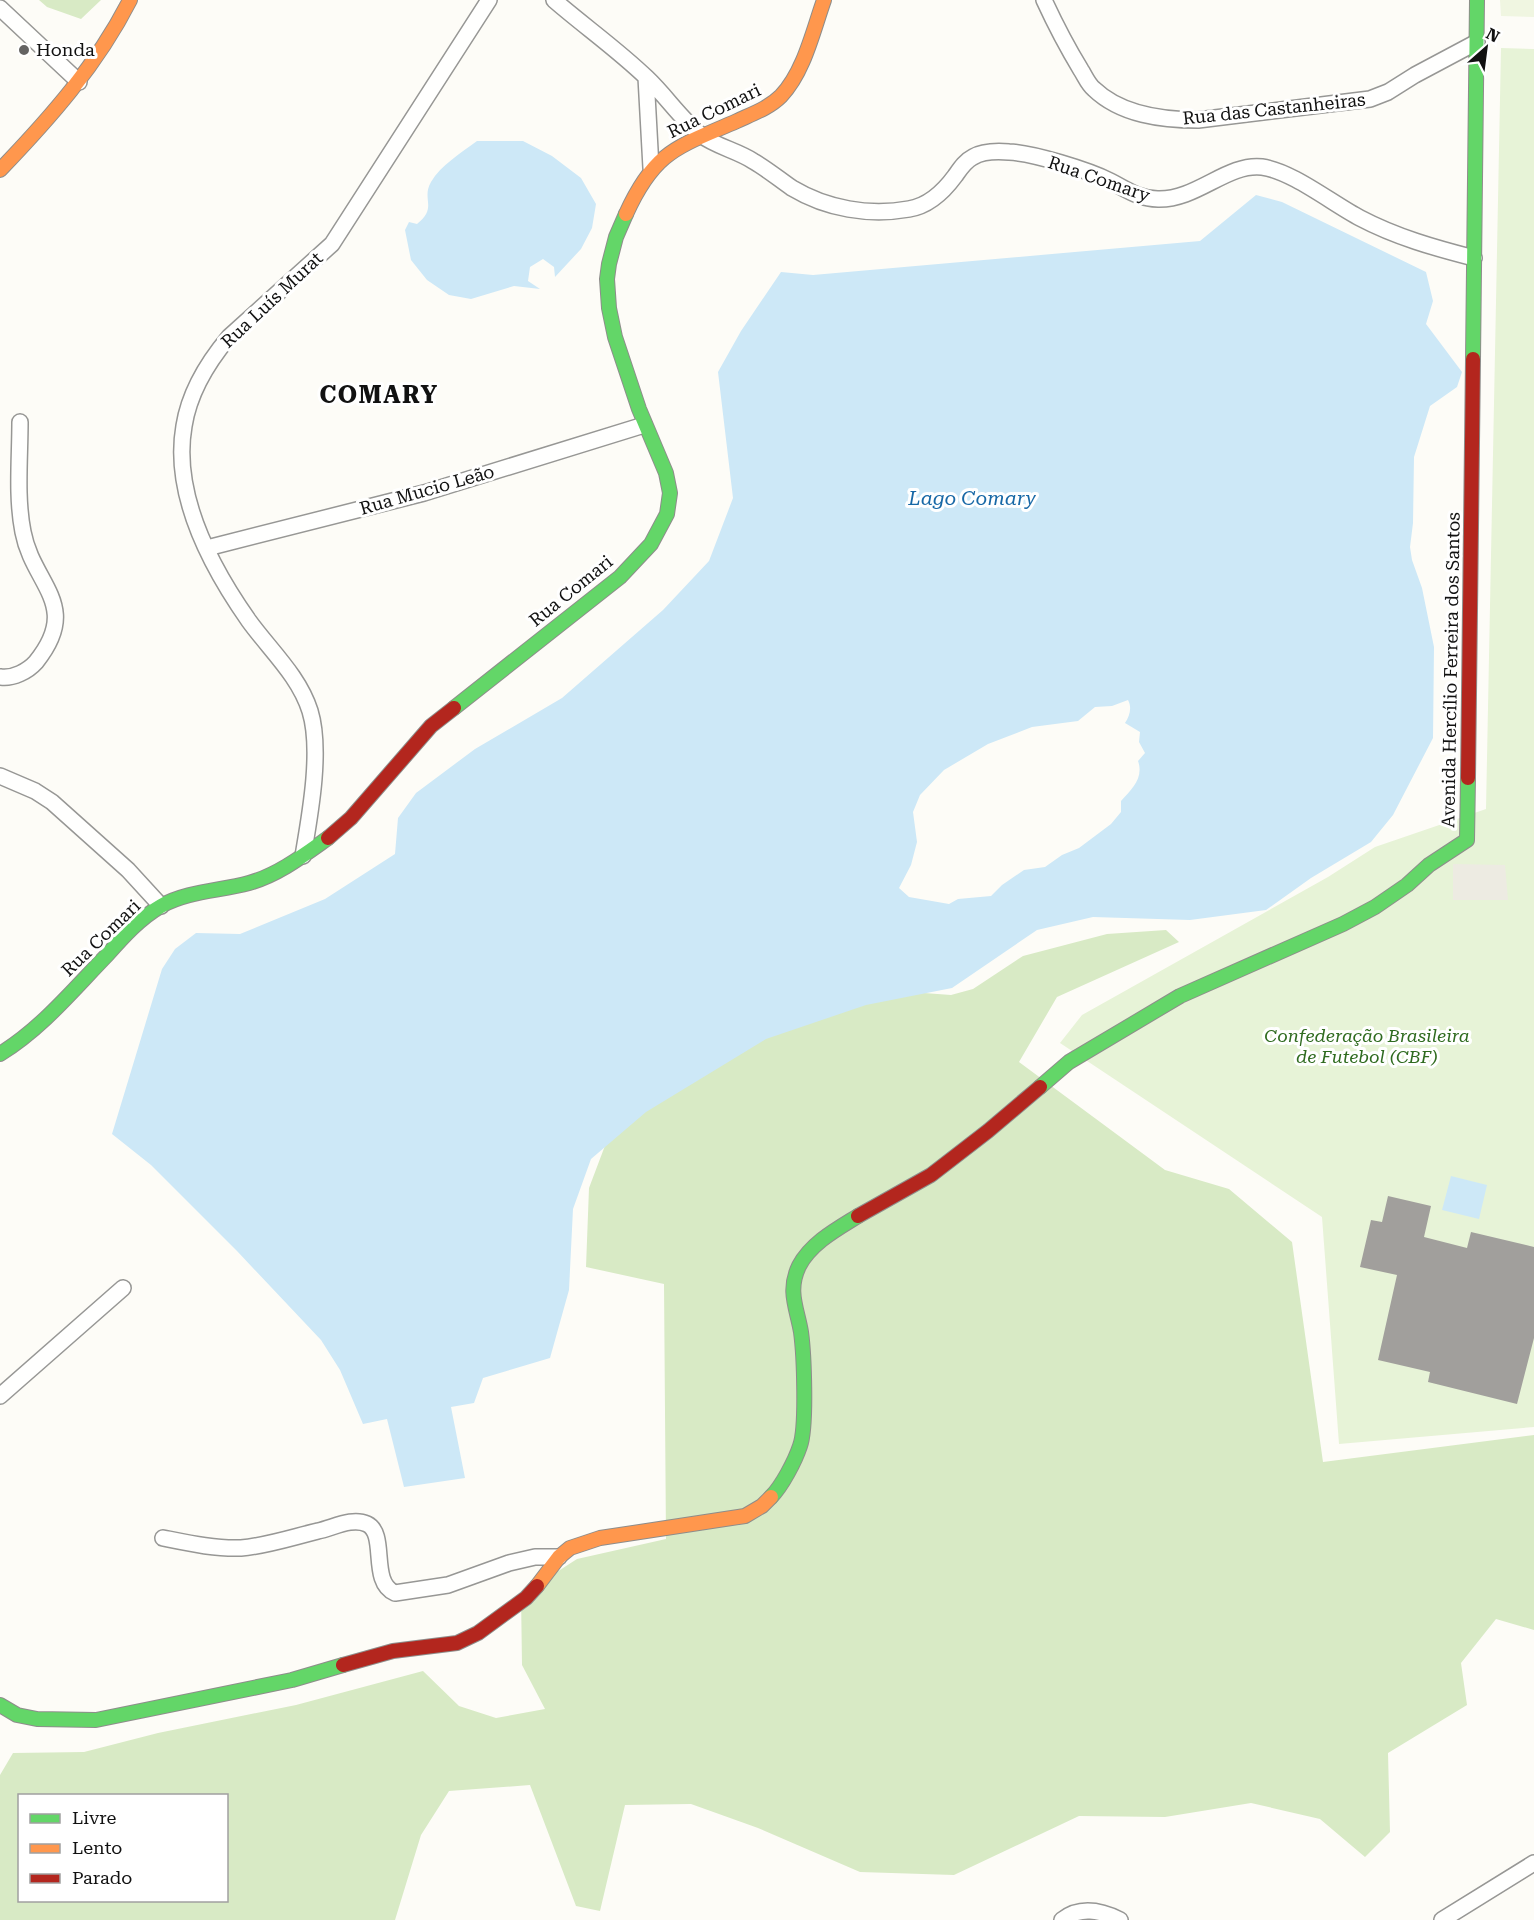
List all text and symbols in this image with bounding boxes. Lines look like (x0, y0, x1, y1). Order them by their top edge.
north arrow (1456, 18, 1516, 78)
text: N (1483, 24, 1503, 46)
place label: Honda (36, 39, 95, 60)
marker: Honda (17, 43, 31, 57)
street label: Rua Comari (664, 79, 764, 142)
street label: Rua das Castanheiras (1181, 88, 1366, 129)
street label: Rua Comary (1045, 151, 1153, 206)
street label: Rua Luís Murat (217, 247, 327, 352)
district label: COMARY (319, 381, 439, 409)
street label: Rua Mucio Leão (357, 460, 497, 519)
water label: Lago Comary (907, 486, 1037, 510)
street label: Avenida Hercílio Ferreira dos Santos (1437, 512, 1464, 828)
street label: Rua Comari (525, 550, 617, 631)
street label: Rua Comari (57, 895, 144, 980)
park label: Confederação Brasileira de Futebol (CBF) (1264, 1025, 1470, 1067)
legend (18, 1794, 228, 1902)
text: Livre (72, 1807, 117, 1828)
text: Lento (72, 1837, 122, 1858)
text: Parado (72, 1867, 132, 1888)

